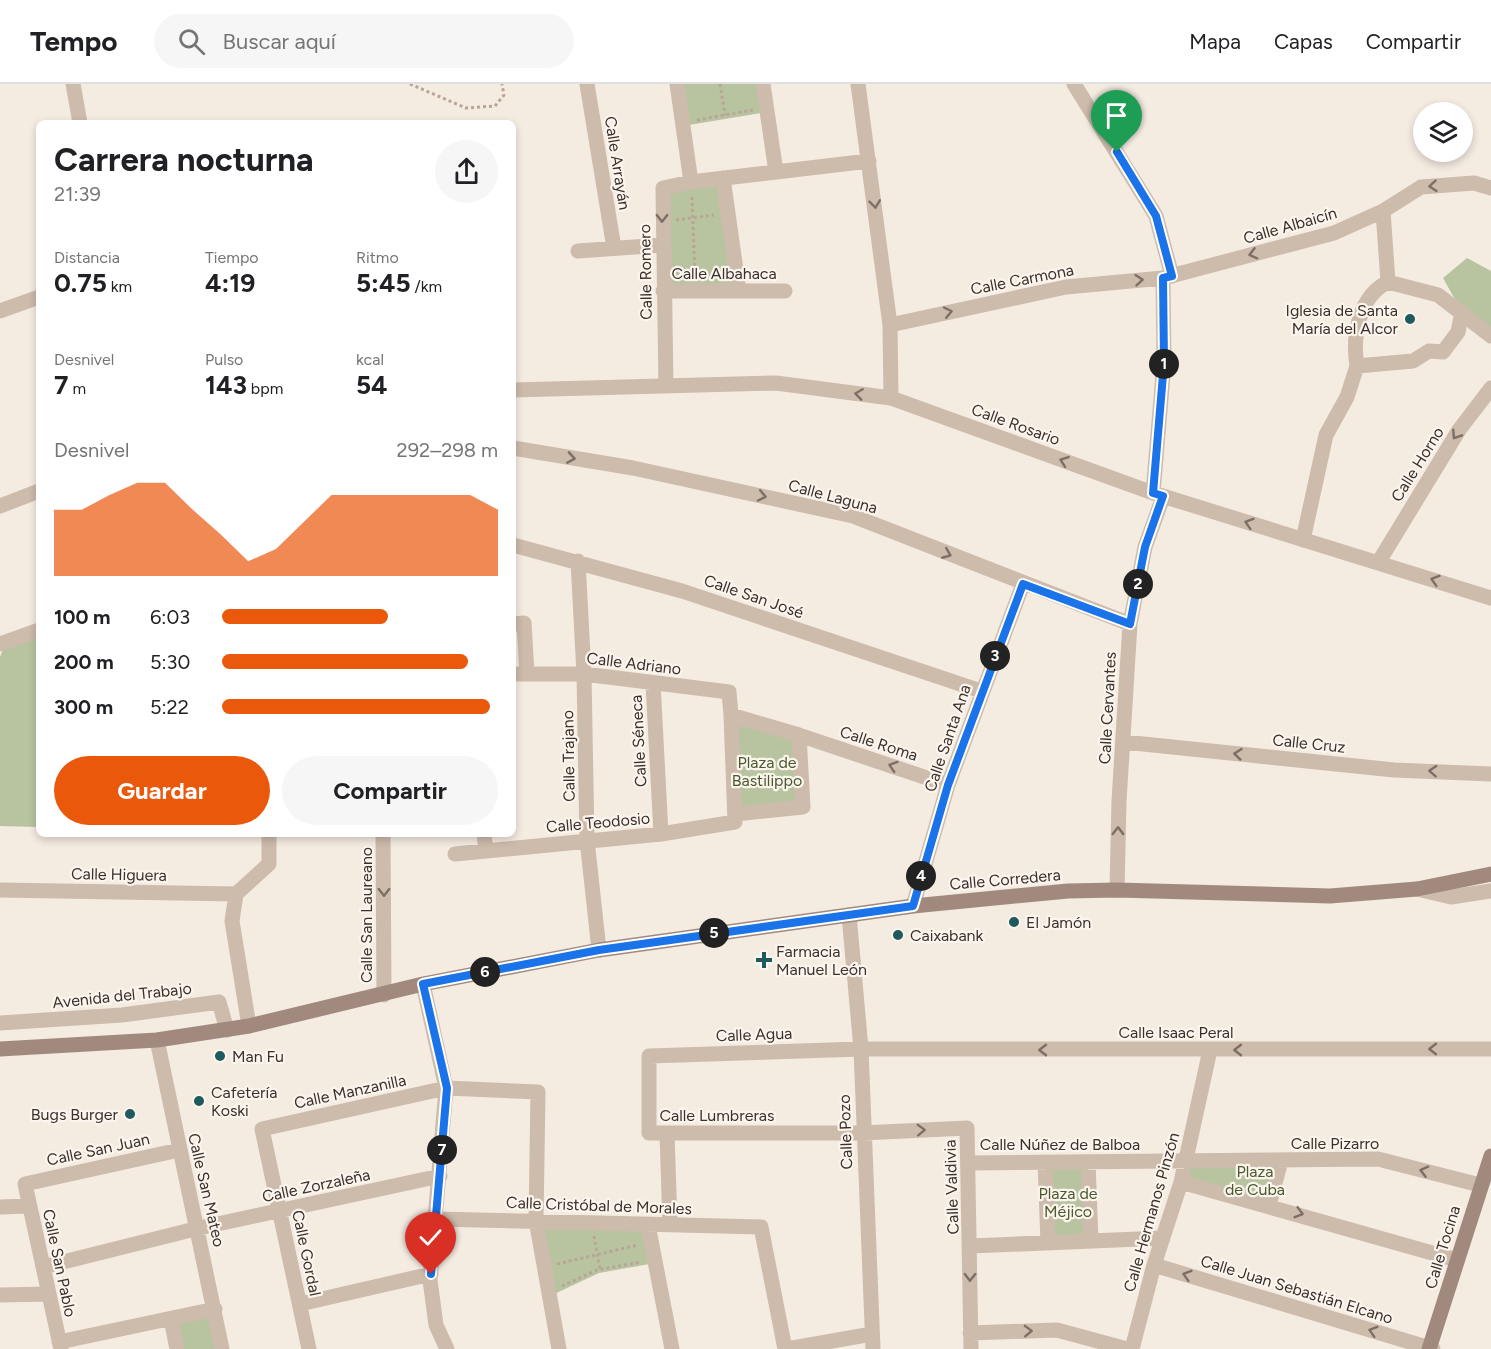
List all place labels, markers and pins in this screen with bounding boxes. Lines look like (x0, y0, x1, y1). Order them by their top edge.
pin (1091, 90, 1142, 152)
place label: Iglesia de Santa María del Alcor (1286, 301, 1399, 338)
marker: Iglesia de Santa María del Alcor (1403, 312, 1417, 326)
pin: 1 (1149, 349, 1179, 379)
pin: 2 (1123, 569, 1153, 599)
pin: 3 (980, 641, 1010, 671)
pin: 4 (906, 861, 936, 891)
place label: El Jamón (1026, 913, 1091, 932)
marker: El Jamón (1007, 915, 1021, 929)
pin: 5 (699, 918, 729, 948)
place label: Caixabank (910, 926, 984, 945)
marker: Caixabank (891, 928, 905, 942)
place label: Farmacia Manuel León (776, 942, 867, 979)
marker: Farmacia Manuel León (757, 953, 771, 967)
pin: 6 (470, 957, 500, 987)
place label: Man Fu (232, 1047, 284, 1066)
marker: Man Fu (213, 1049, 227, 1063)
place label: Cafetería Koski (211, 1083, 277, 1120)
marker: Cafetería Koski (192, 1094, 206, 1108)
place label: Bugs Burger (31, 1105, 119, 1124)
marker: Bugs Burger (123, 1107, 137, 1121)
pin: 7 (427, 1135, 457, 1165)
pin (405, 1212, 456, 1274)

